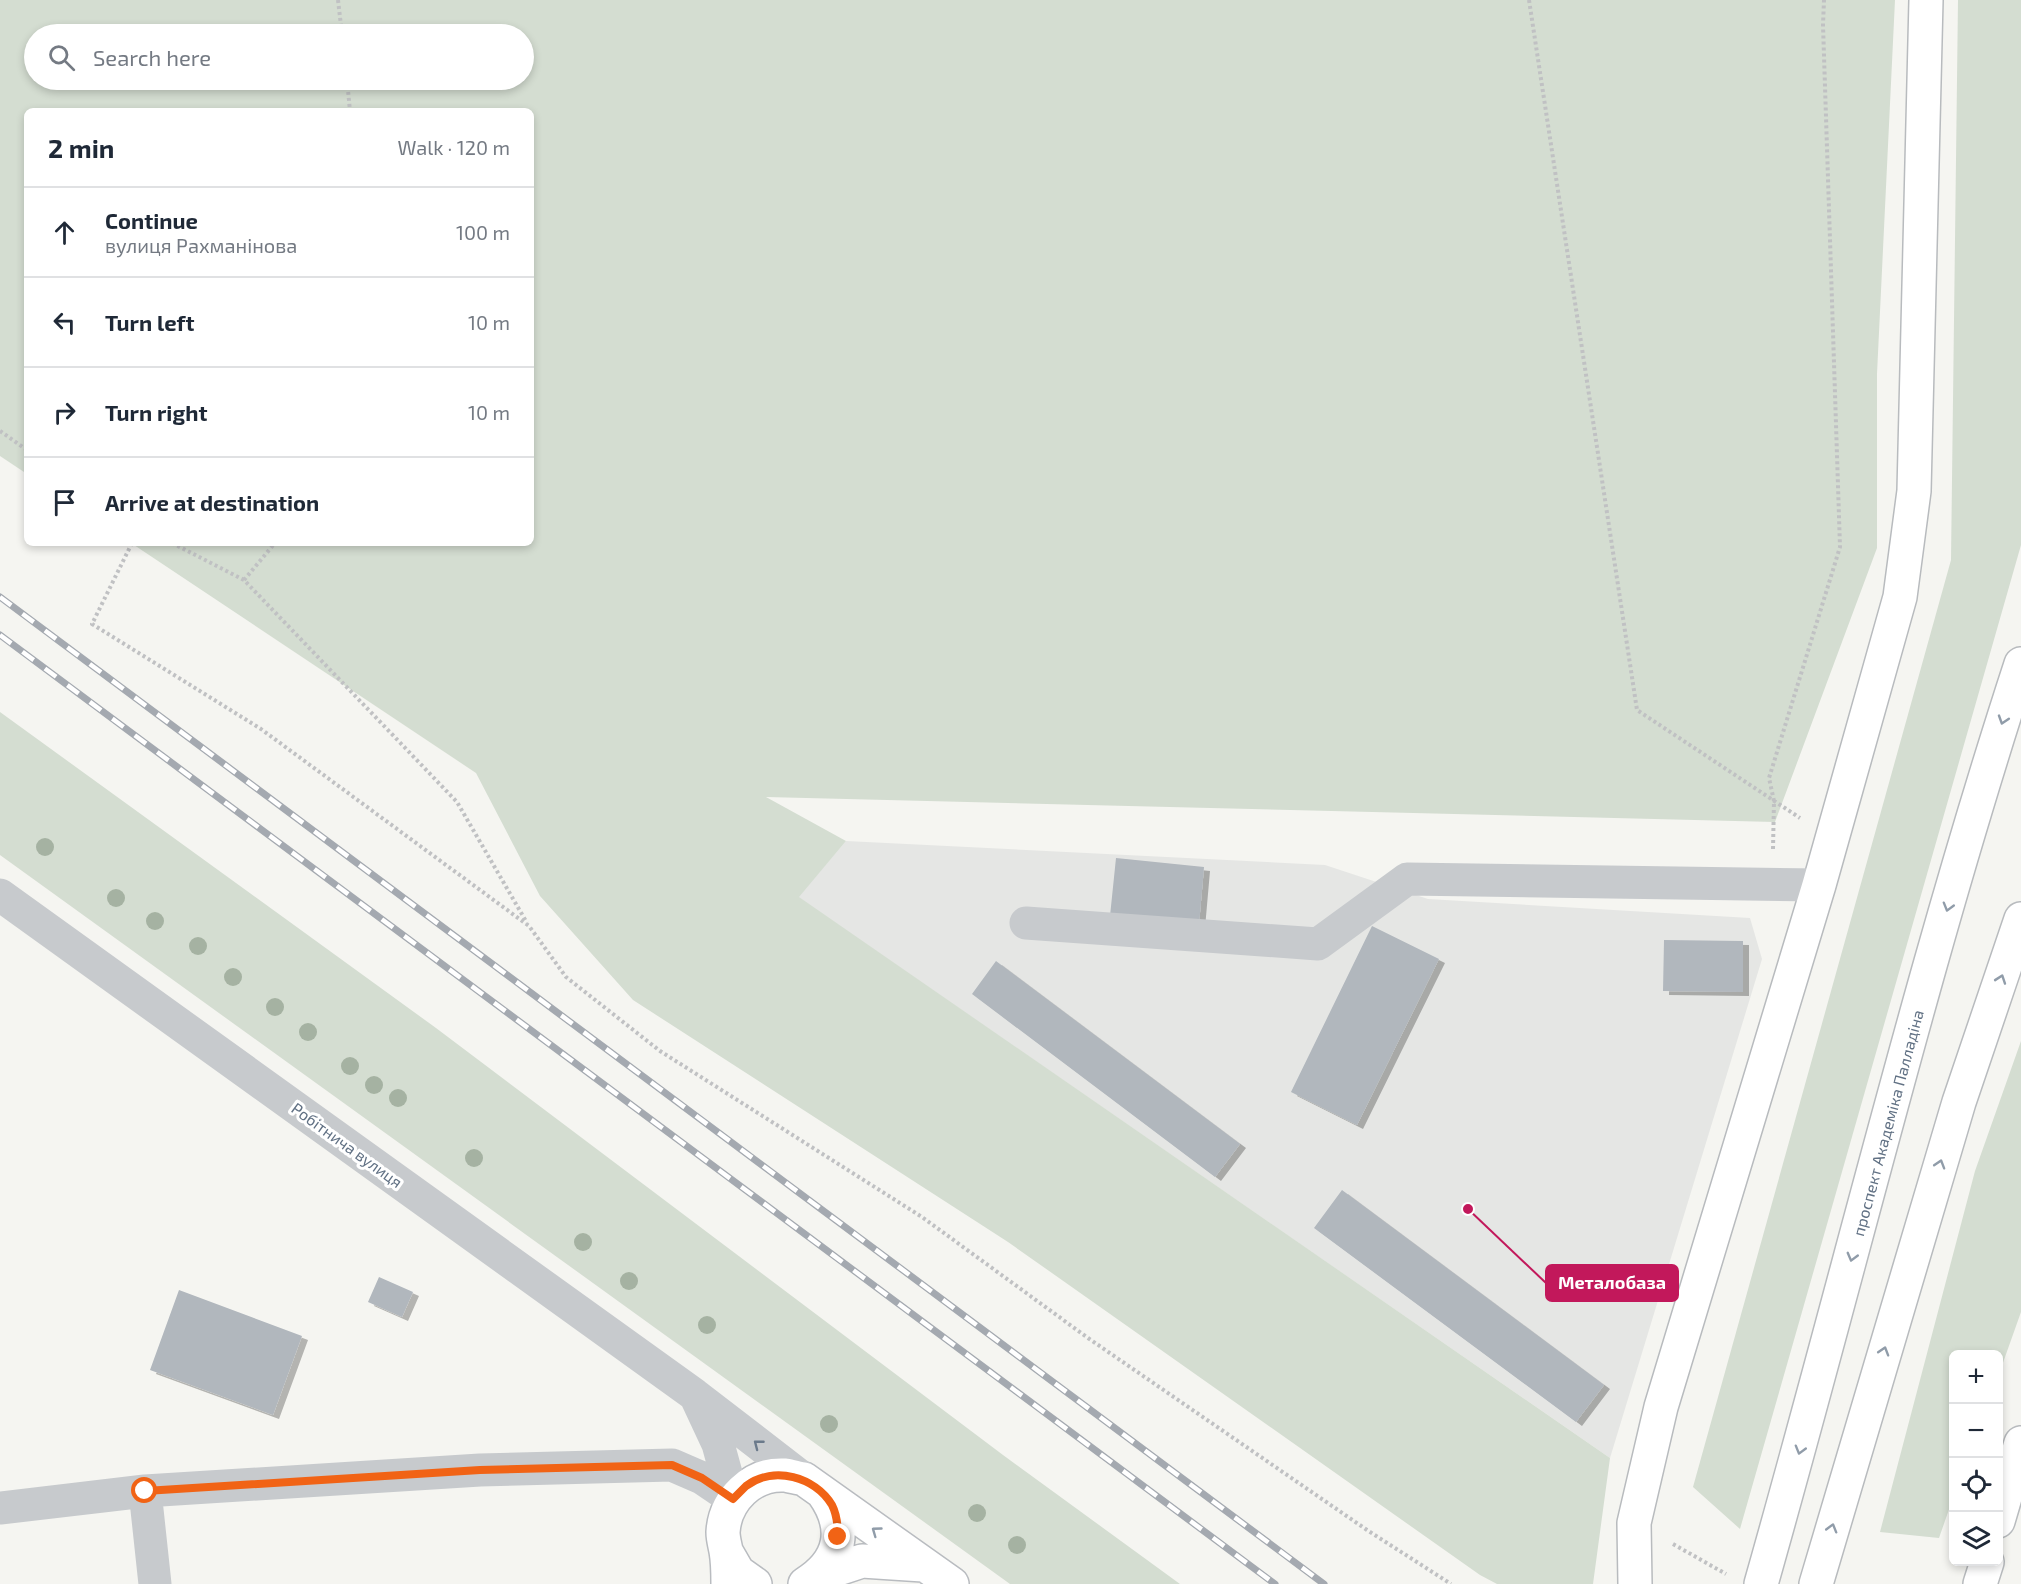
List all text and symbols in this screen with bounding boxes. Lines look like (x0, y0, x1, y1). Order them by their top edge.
search box (24, 24, 534, 90)
icon: search (45, 41, 78, 74)
text: Search here (93, 44, 211, 70)
text: 2 min (48, 132, 114, 163)
text: Walk · 120 m (398, 135, 510, 159)
text: Continue (105, 207, 198, 233)
icon: ahead (48, 216, 81, 249)
text: 100 m (456, 220, 510, 244)
text: вулиця Рахманінова (105, 233, 297, 257)
icon: left (48, 306, 81, 339)
text: Turn left (105, 309, 194, 335)
text: 10 m (468, 310, 510, 334)
icon: right (48, 396, 81, 429)
text: Turn right (105, 399, 207, 425)
text: 10 m (468, 400, 510, 424)
icon: arrive (48, 486, 81, 519)
text: Arrive at destination (105, 489, 319, 515)
one-way arrow (1998, 714, 2010, 725)
one-way arrow (1942, 902, 1955, 912)
one-way arrow (1993, 974, 2006, 985)
street label: проспект Академіка Палладіна (1848, 1008, 1927, 1238)
street label: Робітнича вулиця (288, 1098, 406, 1192)
one-way arrow (1933, 1159, 1945, 1170)
one-way arrow (1847, 1251, 1859, 1262)
callout: Металобаза (1546, 1265, 1678, 1301)
text: Металобаза (1558, 1271, 1666, 1293)
one-way arrow (1877, 1346, 1889, 1357)
map controls (1949, 1350, 2003, 1566)
button: + (1949, 1350, 2003, 1404)
button: − (1949, 1404, 2003, 1458)
one-way arrow (753, 1440, 764, 1451)
one-way arrow (1794, 1445, 1807, 1455)
button: locate (1949, 1458, 2003, 1512)
route start (131, 1477, 157, 1503)
button: layers (1949, 1512, 2003, 1566)
route end (824, 1523, 850, 1549)
one-way arrow (1825, 1523, 1837, 1534)
one-way arrow (871, 1527, 882, 1538)

